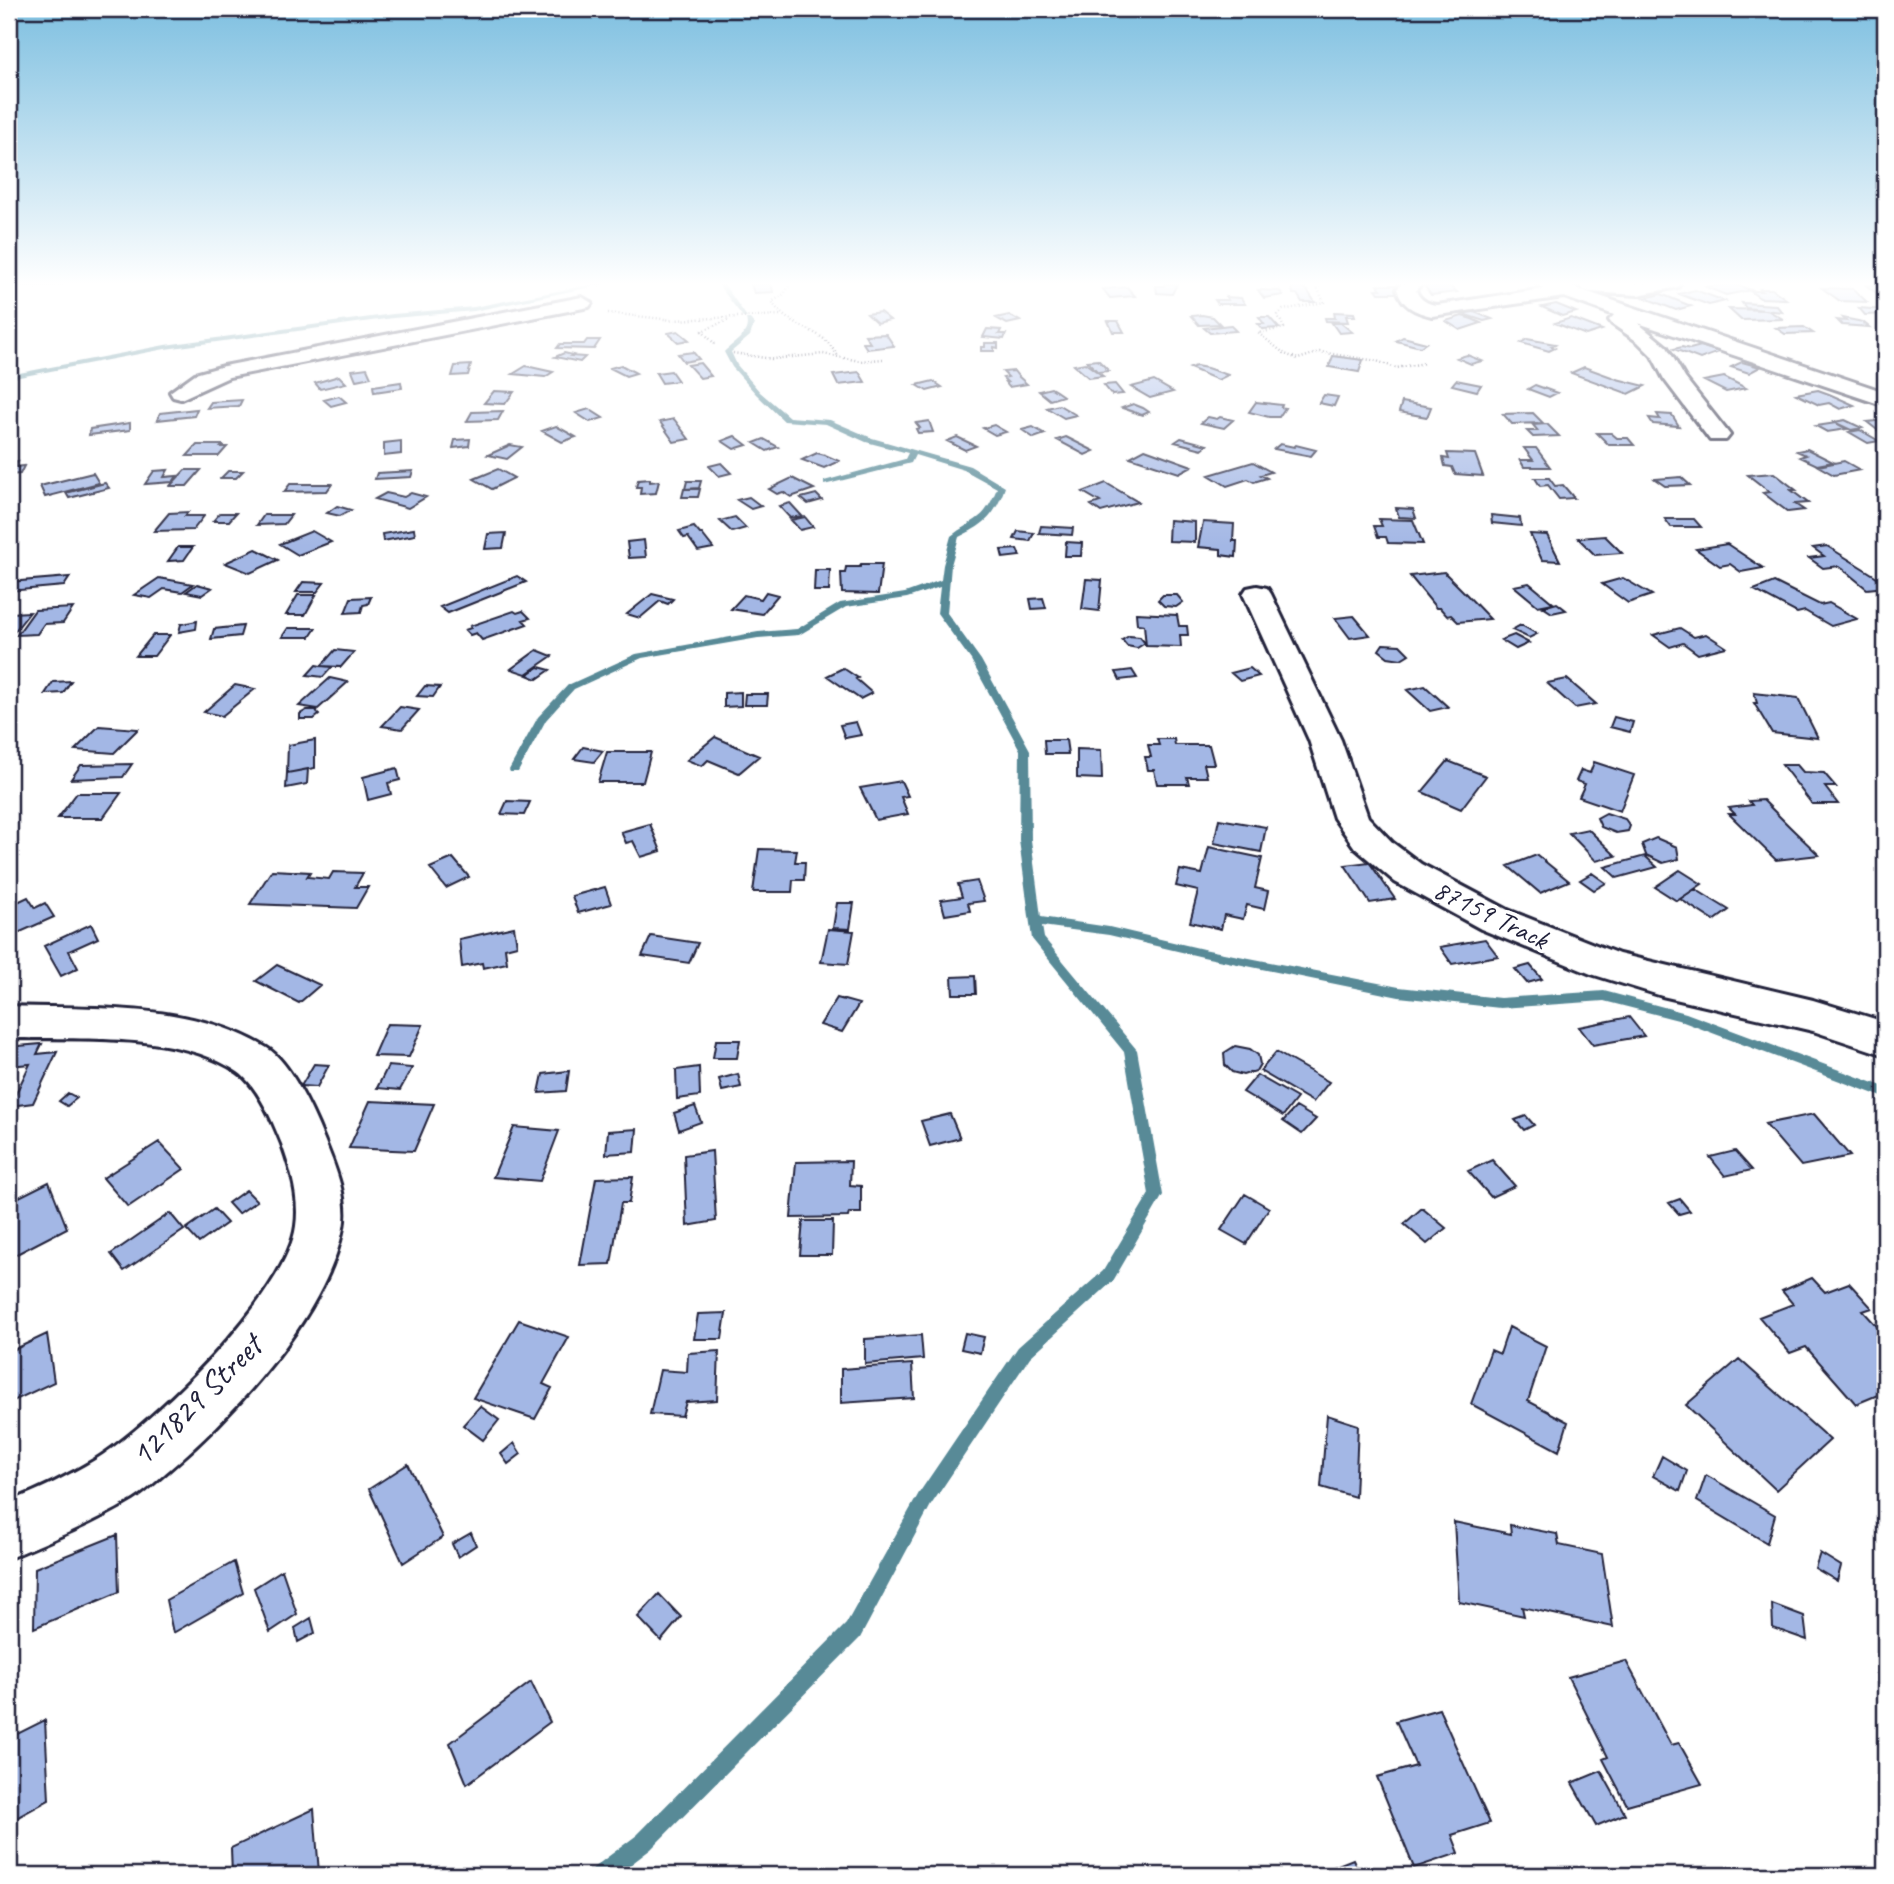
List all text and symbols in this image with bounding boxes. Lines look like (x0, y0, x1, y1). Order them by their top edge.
street label: 87159 Track (1428, 871, 1555, 957)
street label: 121829 Street (121, 1323, 273, 1475)

